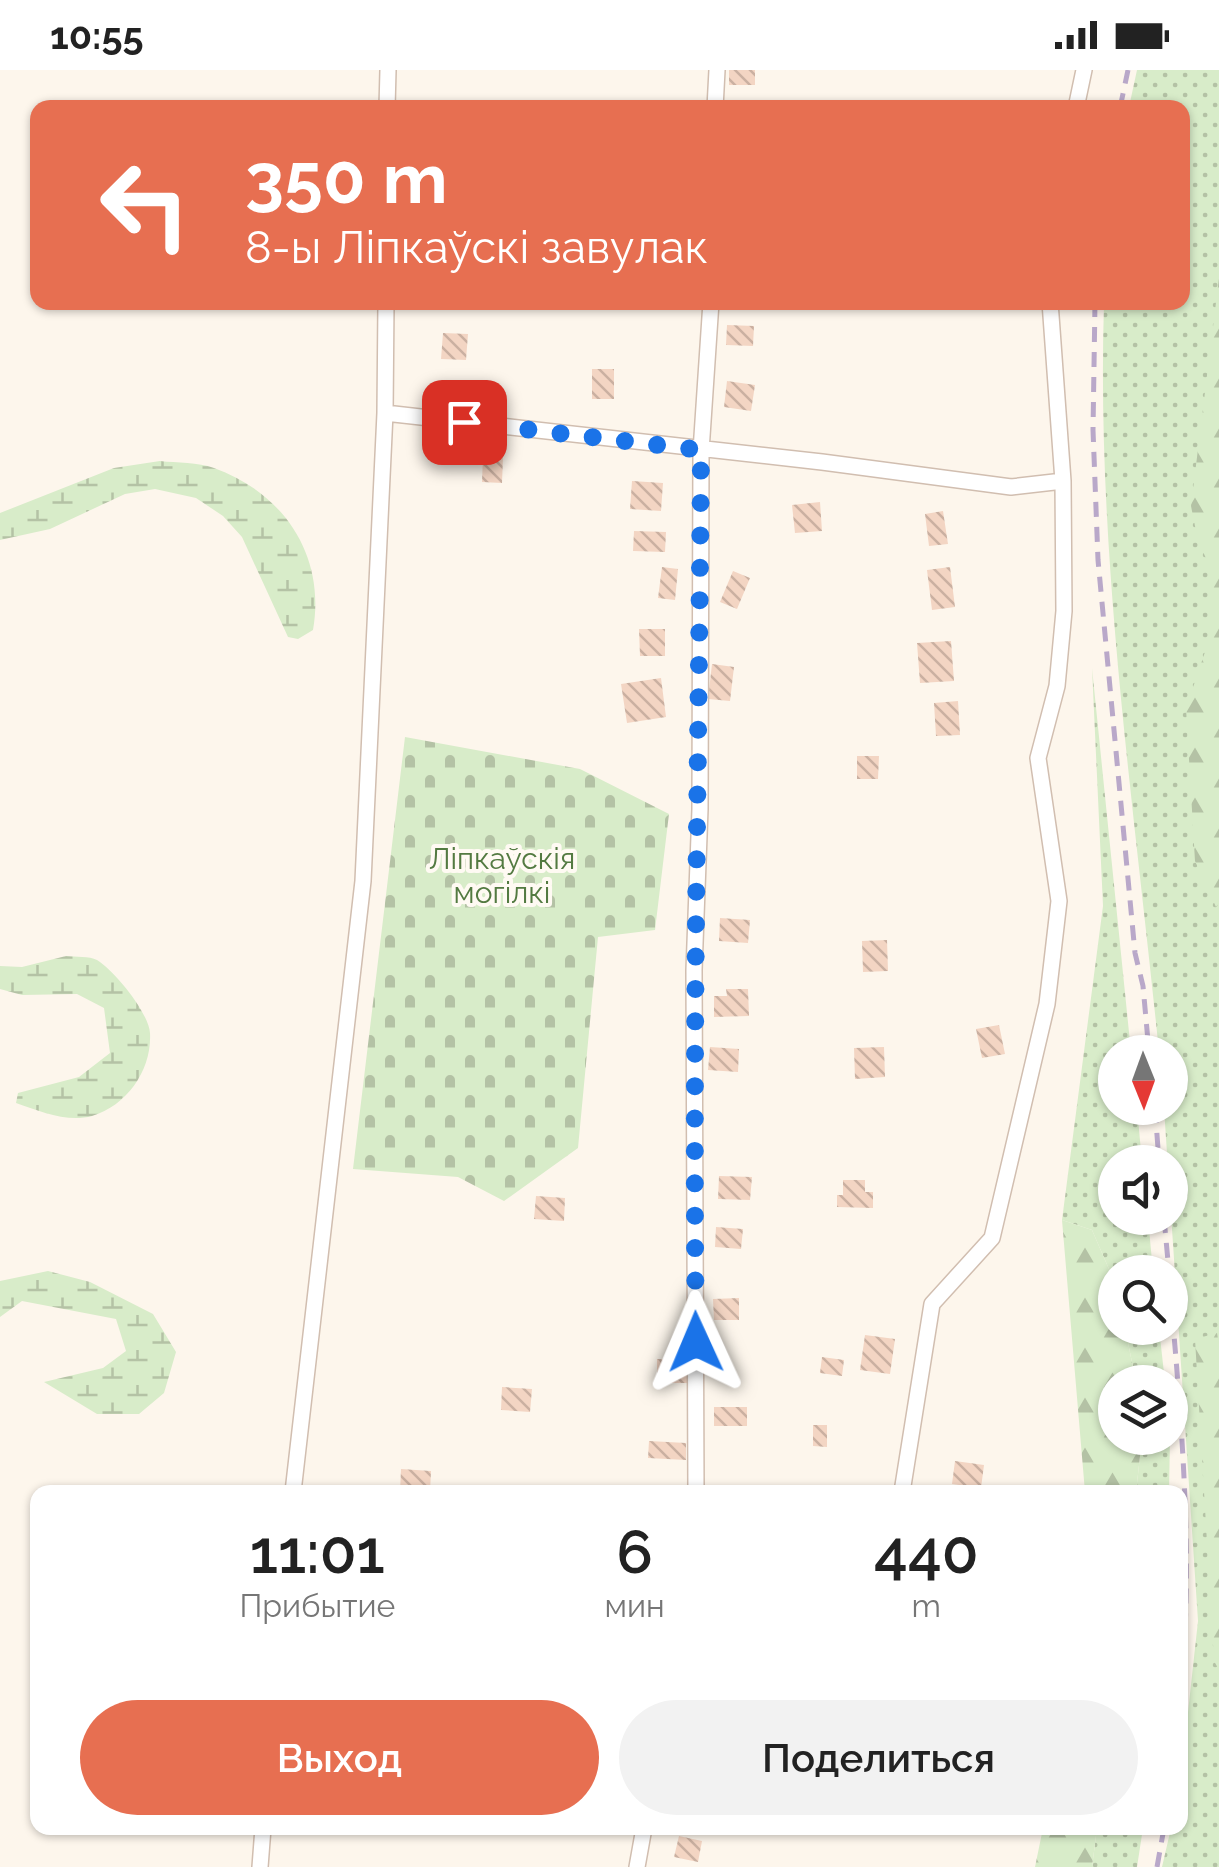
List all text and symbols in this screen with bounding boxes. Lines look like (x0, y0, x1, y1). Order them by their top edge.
text: 10:55 (50, 13, 144, 58)
text: 350 m (245, 137, 448, 219)
icon: left (80, 140, 210, 270)
text: 8-ы Ліпкаўскі завулак (245, 221, 708, 274)
pin (422, 380, 507, 465)
icon: arrive (437, 395, 492, 450)
park label: Ліпкаўскія могілкі (429, 841, 575, 910)
north arrow (1098, 1035, 1188, 1125)
map controls (1098, 1035, 1188, 1455)
button: sound (1098, 1145, 1188, 1235)
button: search (1098, 1255, 1188, 1345)
position arrow (644, 1290, 748, 1394)
button: layers (1098, 1365, 1188, 1455)
text: 11:01 (250, 1517, 385, 1587)
text: 6 (616, 1517, 653, 1587)
text: 440 (874, 1517, 979, 1587)
text: Прибытие (239, 1587, 395, 1624)
text: мин (605, 1587, 665, 1624)
text: m (912, 1587, 941, 1624)
button: Выход (80, 1700, 599, 1815)
button: Поделиться (619, 1700, 1138, 1815)

